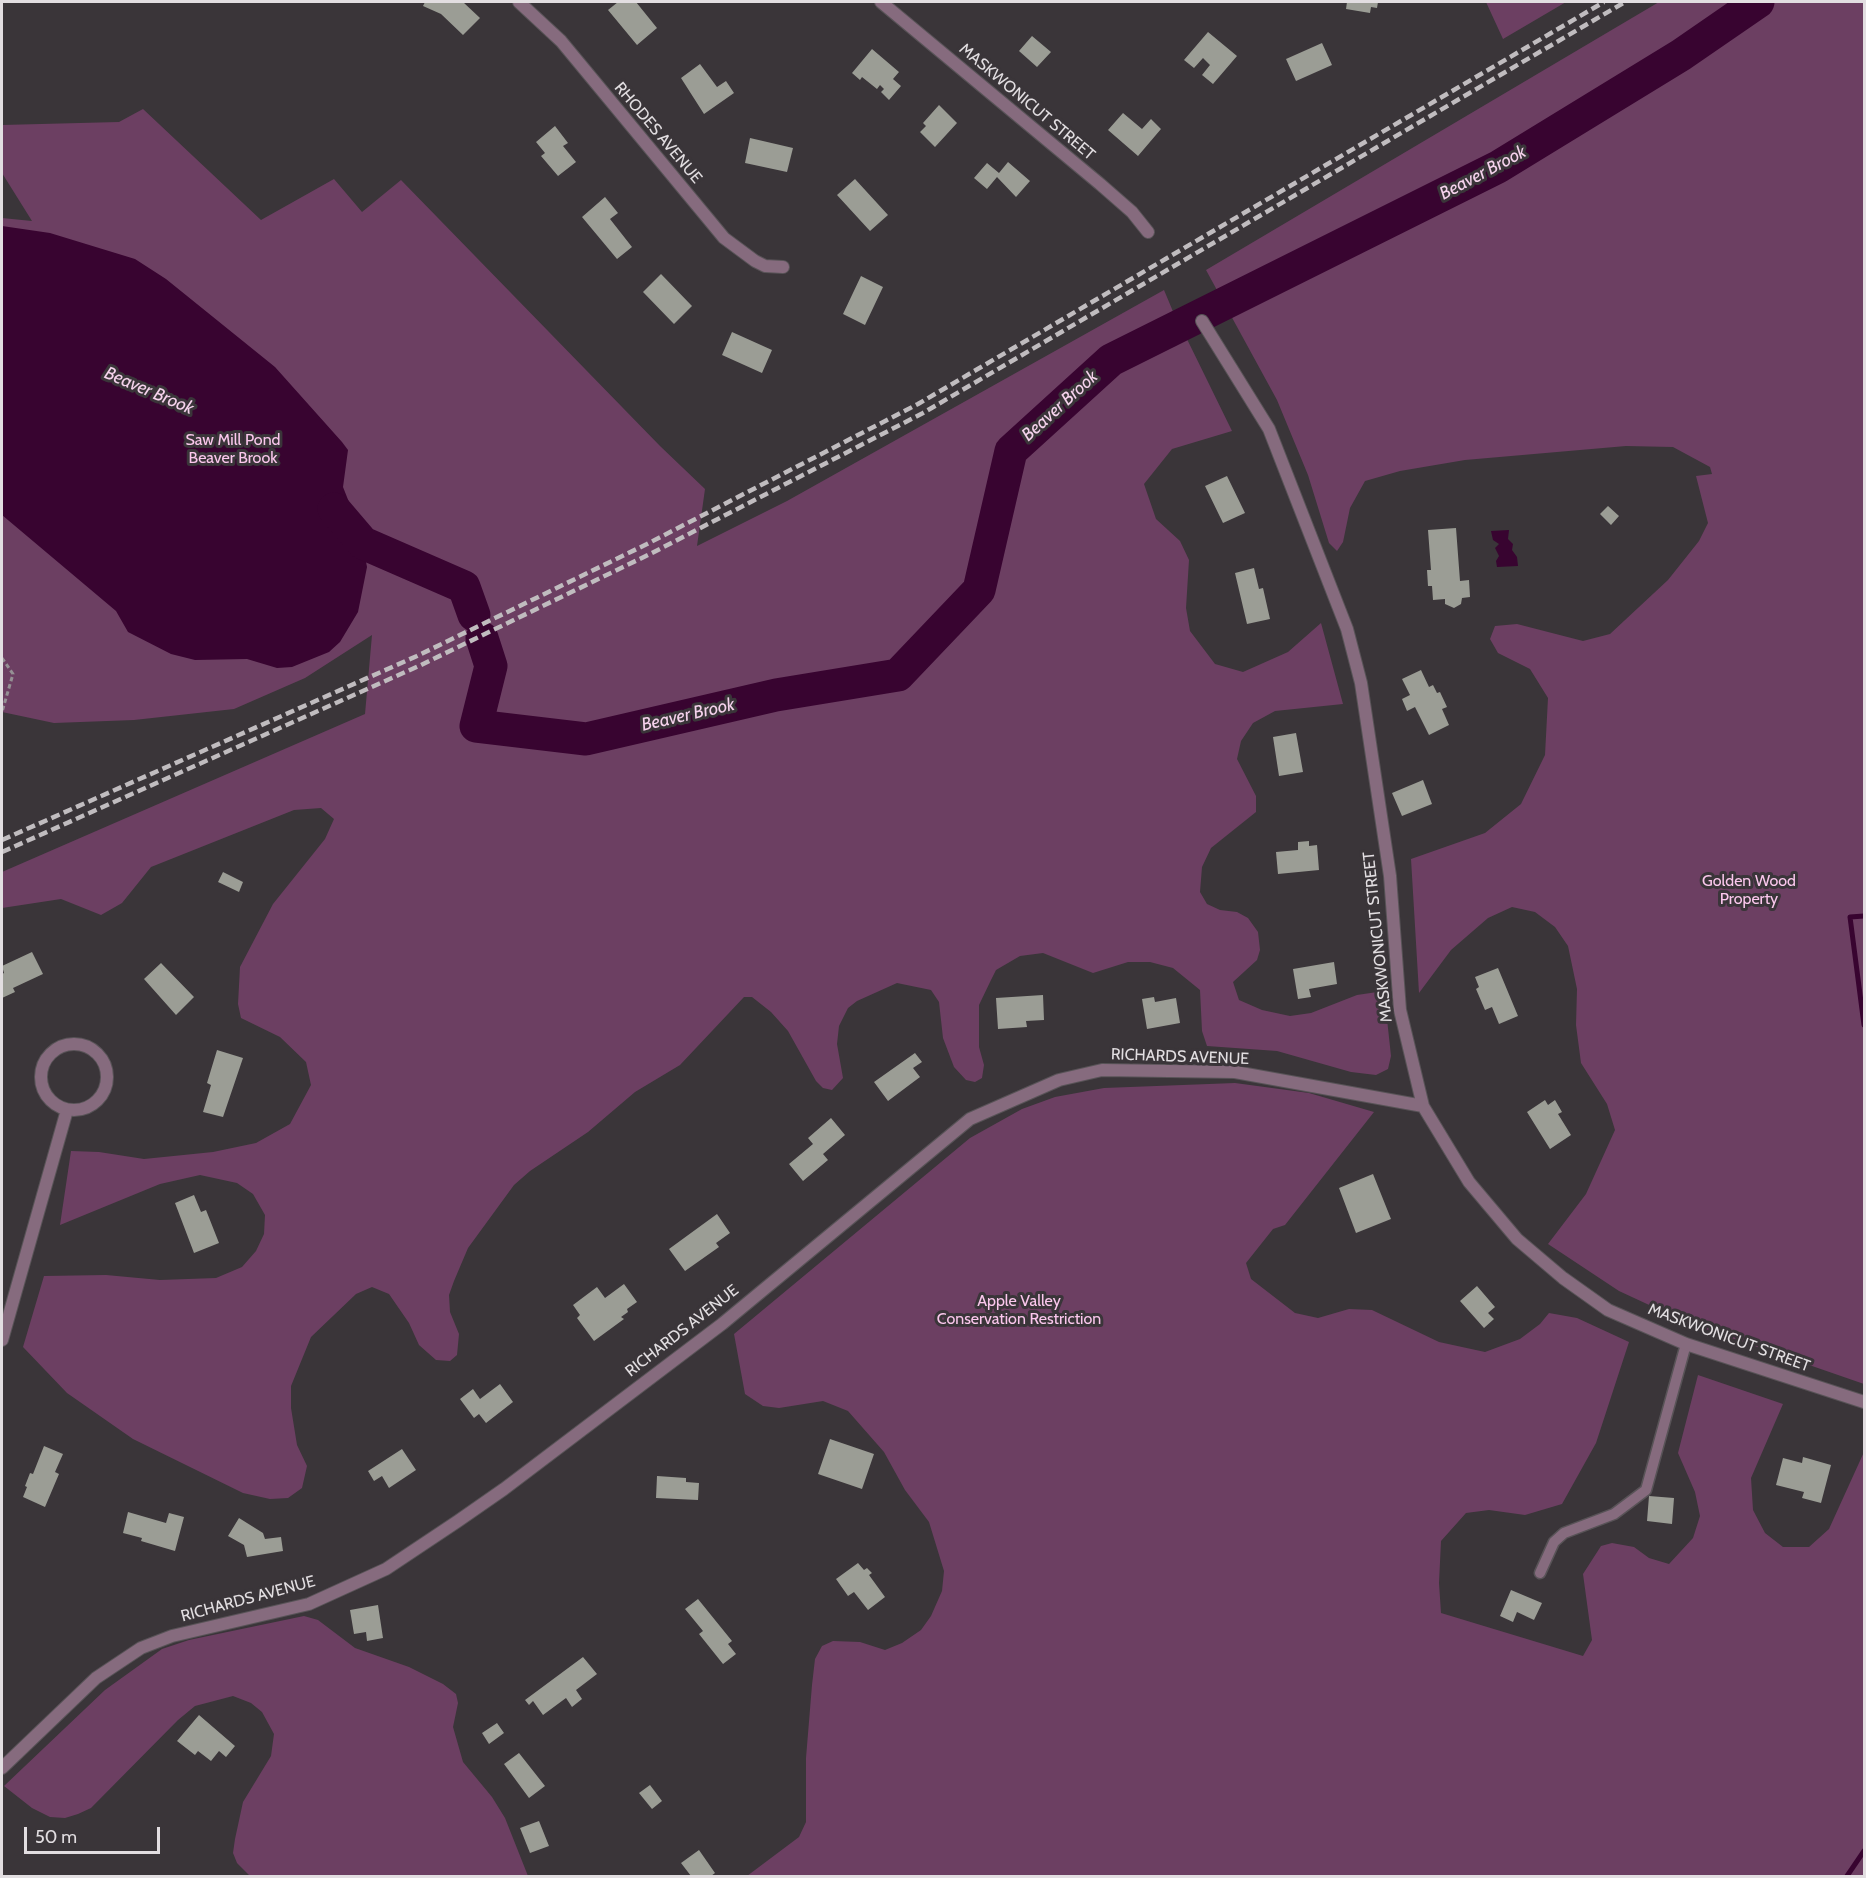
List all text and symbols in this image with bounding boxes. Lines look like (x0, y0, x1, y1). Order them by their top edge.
street label: MASKWONICUT STREET (955, 40, 1099, 164)
street label: RHODES AVENUE (610, 79, 706, 187)
water label: Beaver Brook (1436, 141, 1530, 205)
water label: Beaver Brook (101, 363, 197, 419)
water label: Beaver Brook (1017, 366, 1103, 446)
park label: Saw Mill Pond Beaver Brook (186, 430, 280, 468)
water label: Beaver Brook (639, 694, 737, 736)
street label: MASKWONICUT STREET (1360, 851, 1396, 1023)
park label: Golden Wood Property (1702, 871, 1796, 909)
street label: RICHARDS AVENUE (1111, 1045, 1249, 1069)
street label: RICHARDS AVENUE (622, 1281, 742, 1381)
park label: Apple Valley Conservation Restriction (937, 1291, 1101, 1329)
street label: MASKWONICUT STREET (1645, 1300, 1813, 1376)
street label: RICHARDS AVENUE (179, 1572, 317, 1626)
scale bar (27, 1815, 164, 1853)
text: 50 m (35, 1826, 77, 1848)

